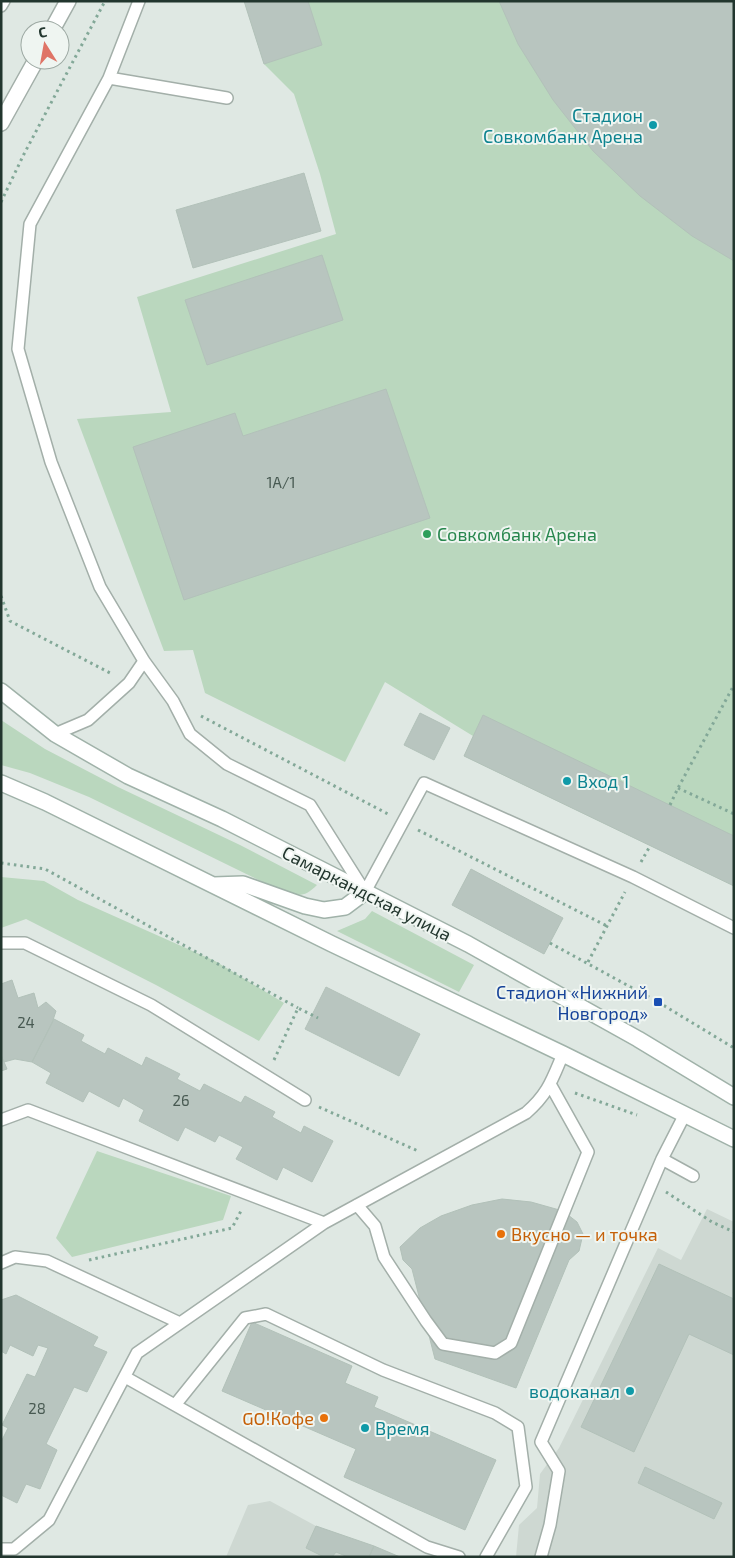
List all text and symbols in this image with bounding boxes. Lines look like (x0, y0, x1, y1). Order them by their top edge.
north arrow (20, 20, 70, 70)
text: С (37, 23, 48, 41)
place label: Стадион Совкомбанк Арена (483, 104, 643, 147)
marker: Стадион Совкомбанк Арена (647, 119, 659, 131)
house number: 1А/1 (266, 473, 296, 491)
place label: Совкомбанк Арена (437, 523, 597, 545)
marker: Совкомбанк Арена (421, 528, 433, 540)
place label: Вход 1 (577, 770, 629, 792)
marker: Вход 1 (561, 775, 573, 787)
street label: Самаркандская улица (279, 841, 455, 945)
place label: Стадион «Нижний Новгород» (496, 981, 648, 1024)
marker: Стадион «Нижний Новгород» (652, 996, 664, 1008)
house number: 24 (17, 1013, 35, 1031)
house number: 26 (172, 1091, 190, 1109)
place label: Вкусно — и точка (511, 1223, 658, 1245)
marker: Вкусно — и точка (495, 1228, 507, 1240)
place label: водоканал (529, 1380, 620, 1402)
marker: водоканал (624, 1385, 636, 1397)
house number: 28 (28, 1399, 46, 1417)
place label: GO!Кофе (242, 1407, 314, 1429)
marker: GO!Кофе (318, 1412, 330, 1424)
place label: Время (375, 1417, 430, 1439)
marker: Время (359, 1422, 371, 1434)

